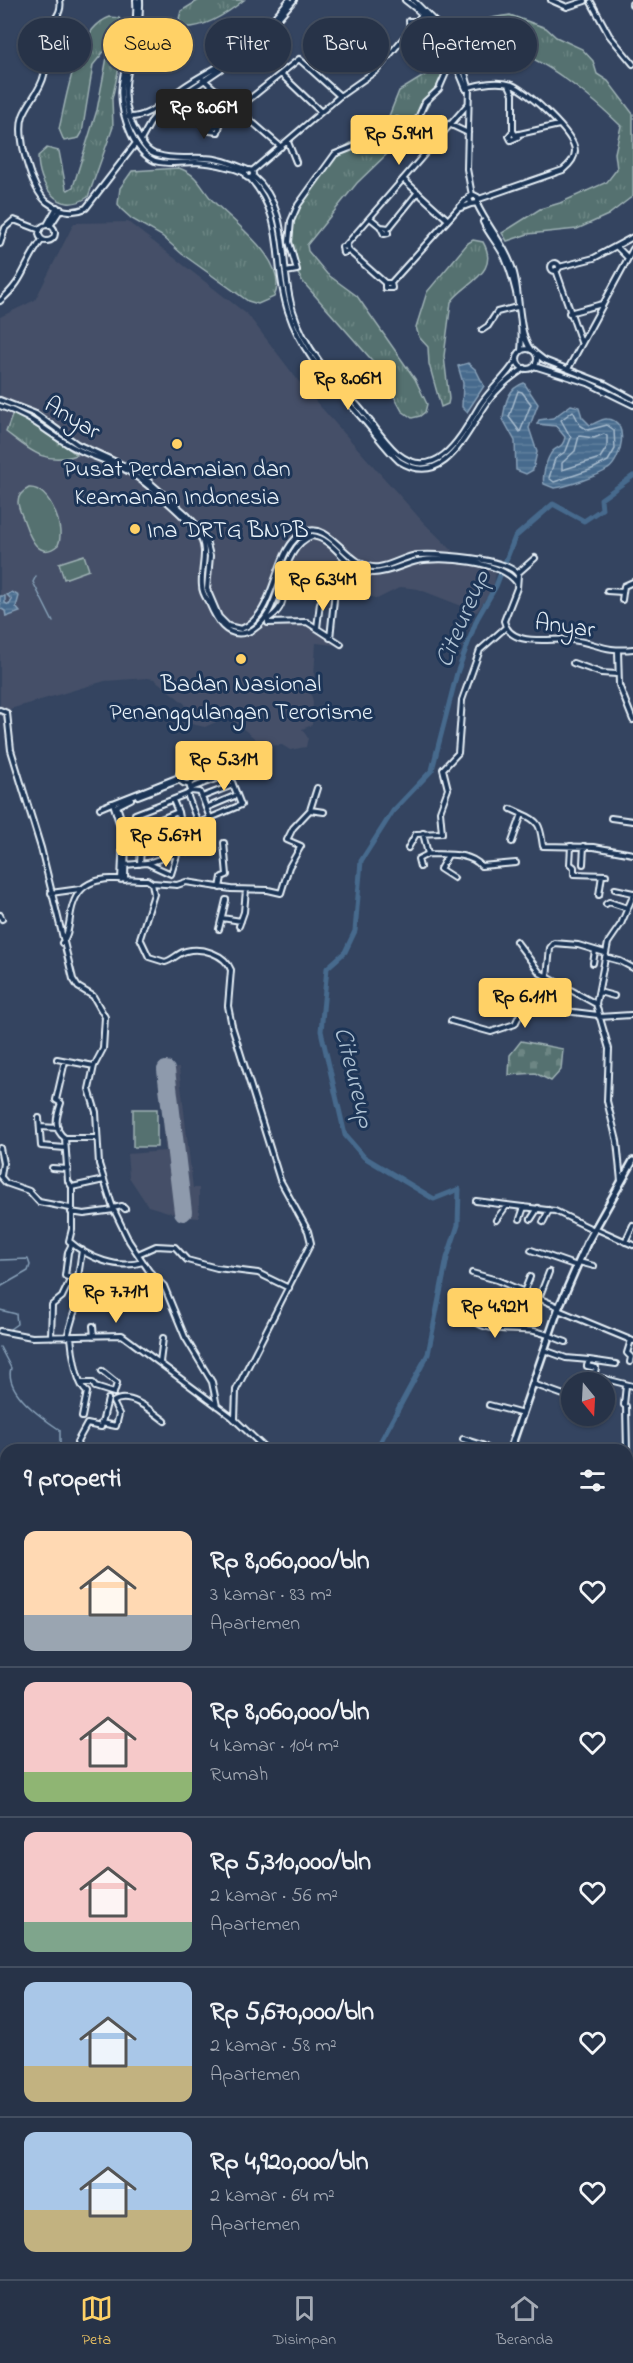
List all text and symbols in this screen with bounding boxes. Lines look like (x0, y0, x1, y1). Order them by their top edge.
chip: Beli (18, 18, 91, 72)
chip: Sewa (103, 18, 193, 72)
chip: Filter (205, 18, 291, 72)
chip: Baru (303, 18, 389, 72)
chip: Apartemen (401, 18, 537, 72)
pin: Rp 8.06M (142, 89, 266, 140)
text: Rp 8.06M (170, 94, 238, 123)
pin: Rp 5.94M (337, 115, 461, 166)
text: Rp 5.94M (365, 120, 433, 149)
pin: Rp 8.06M (286, 360, 410, 411)
text: Rp 8.06M (314, 365, 382, 394)
street label: Anyar (36, 389, 107, 451)
marker: Pusat Perdamaian dan Keamanan Indonesia (170, 437, 184, 451)
place label: Pusat Perdamaian dan Keamanan Indonesia (63, 453, 291, 516)
place label: Ina DRTG BNPB (147, 514, 309, 549)
marker: Ina DRTG BNPB (128, 522, 142, 536)
pin: Rp 6.34M (261, 561, 385, 612)
water label: Citeureup (426, 564, 502, 674)
text: Rp 6.34M (289, 566, 357, 595)
street label: Anyar (532, 606, 598, 650)
marker: Badan Nasional Penanggulangan Terorisme (234, 652, 248, 666)
place label: Badan Nasional Penanggulangan Terorisme (109, 668, 373, 731)
pin: Rp 5.31M (162, 741, 286, 792)
text: Rp 5.31M (189, 746, 259, 775)
pin: Rp 5.67M (104, 817, 228, 868)
text: Rp 5.67M (130, 822, 202, 851)
pin: Rp 6.11M (463, 978, 587, 1029)
text: Rp 6.11M (493, 983, 557, 1012)
water label: Citeureup (322, 1023, 384, 1133)
pin: Rp 7.71M (54, 1273, 178, 1324)
text: Rp 7.71M (83, 1278, 149, 1307)
pin: Rp 4.92M (433, 1288, 557, 1339)
text: Rp 4.92M (461, 1293, 529, 1322)
north arrow (561, 1372, 615, 1426)
map controls (561, 1372, 615, 1426)
text: 9 properti (24, 1461, 121, 1499)
icon: filters (576, 1464, 609, 1497)
text: Rp 8,060,000/bln (210, 1543, 370, 1581)
icon: home (72, 1555, 144, 1627)
icon: heart (576, 1575, 609, 1608)
text: 3 kamar · 83 m² (210, 1581, 332, 1610)
text: Apartemen (210, 1610, 300, 1639)
text: Rp 8,060,000/bln (210, 1694, 370, 1732)
icon: home (72, 1706, 144, 1778)
icon: heart (576, 1726, 609, 1759)
text: 4 kamar · 104 m² (210, 1732, 339, 1761)
text: Rumah (210, 1761, 268, 1790)
text: Rp 5,310,000/bln (210, 1844, 371, 1882)
icon: home (72, 1856, 144, 1928)
icon: heart (576, 1876, 609, 1909)
text: 2 kamar · 56 m² (210, 1882, 338, 1911)
text: Apartemen (210, 1911, 300, 1940)
text: Rp 5,670,000/bln (210, 1994, 374, 2032)
icon: home (72, 2006, 144, 2078)
icon: heart (576, 2026, 609, 2059)
text: 2 kamar · 58 m² (210, 2032, 337, 2061)
text: Apartemen (210, 2061, 300, 2090)
text: Rp 4,920,000/bln (210, 2144, 369, 2182)
icon: home (72, 2156, 144, 2228)
icon: heart (576, 2176, 609, 2209)
text: 2 kamar · 64 m² (210, 2182, 335, 2211)
text: Apartemen (210, 2211, 300, 2240)
tab: Peta (80, 2292, 113, 2352)
tab: Disimpan (273, 2292, 336, 2352)
tab: Beranda (496, 2292, 553, 2352)

